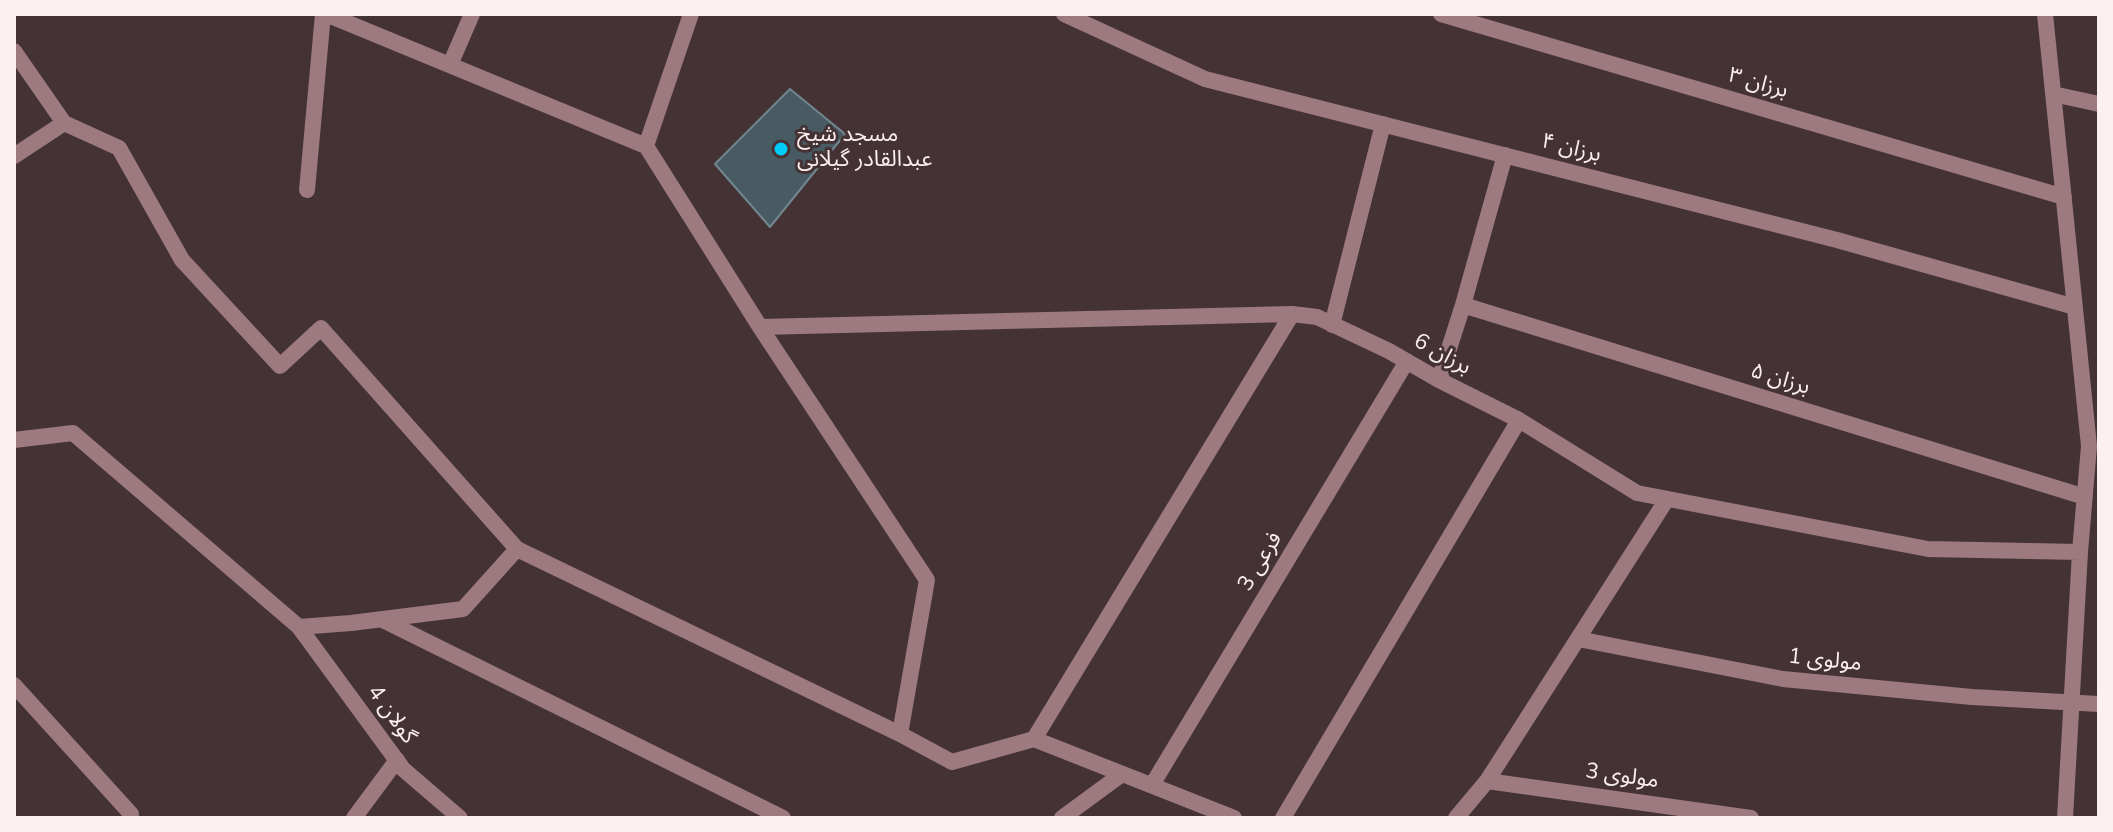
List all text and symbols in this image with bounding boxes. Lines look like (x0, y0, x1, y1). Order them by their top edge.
street label: برزان ۳ (1725, 63, 1791, 105)
place label: مسجد شیخ عبدالقادر گیلانی (797, 123, 932, 174)
street label: برزان ۴ (1538, 129, 1604, 169)
marker: مسجد شیخ عبدالقادر گیلانی (772, 140, 790, 158)
street label: برزان 6 (1409, 329, 1475, 381)
street label: برزان ۵ (1747, 359, 1813, 401)
street label: فرعی 3 (1233, 528, 1289, 596)
street label: مولوی 1 (1787, 644, 1863, 678)
street label: گولان 4 (361, 680, 421, 750)
street label: مولوی 3 (1584, 759, 1660, 795)

